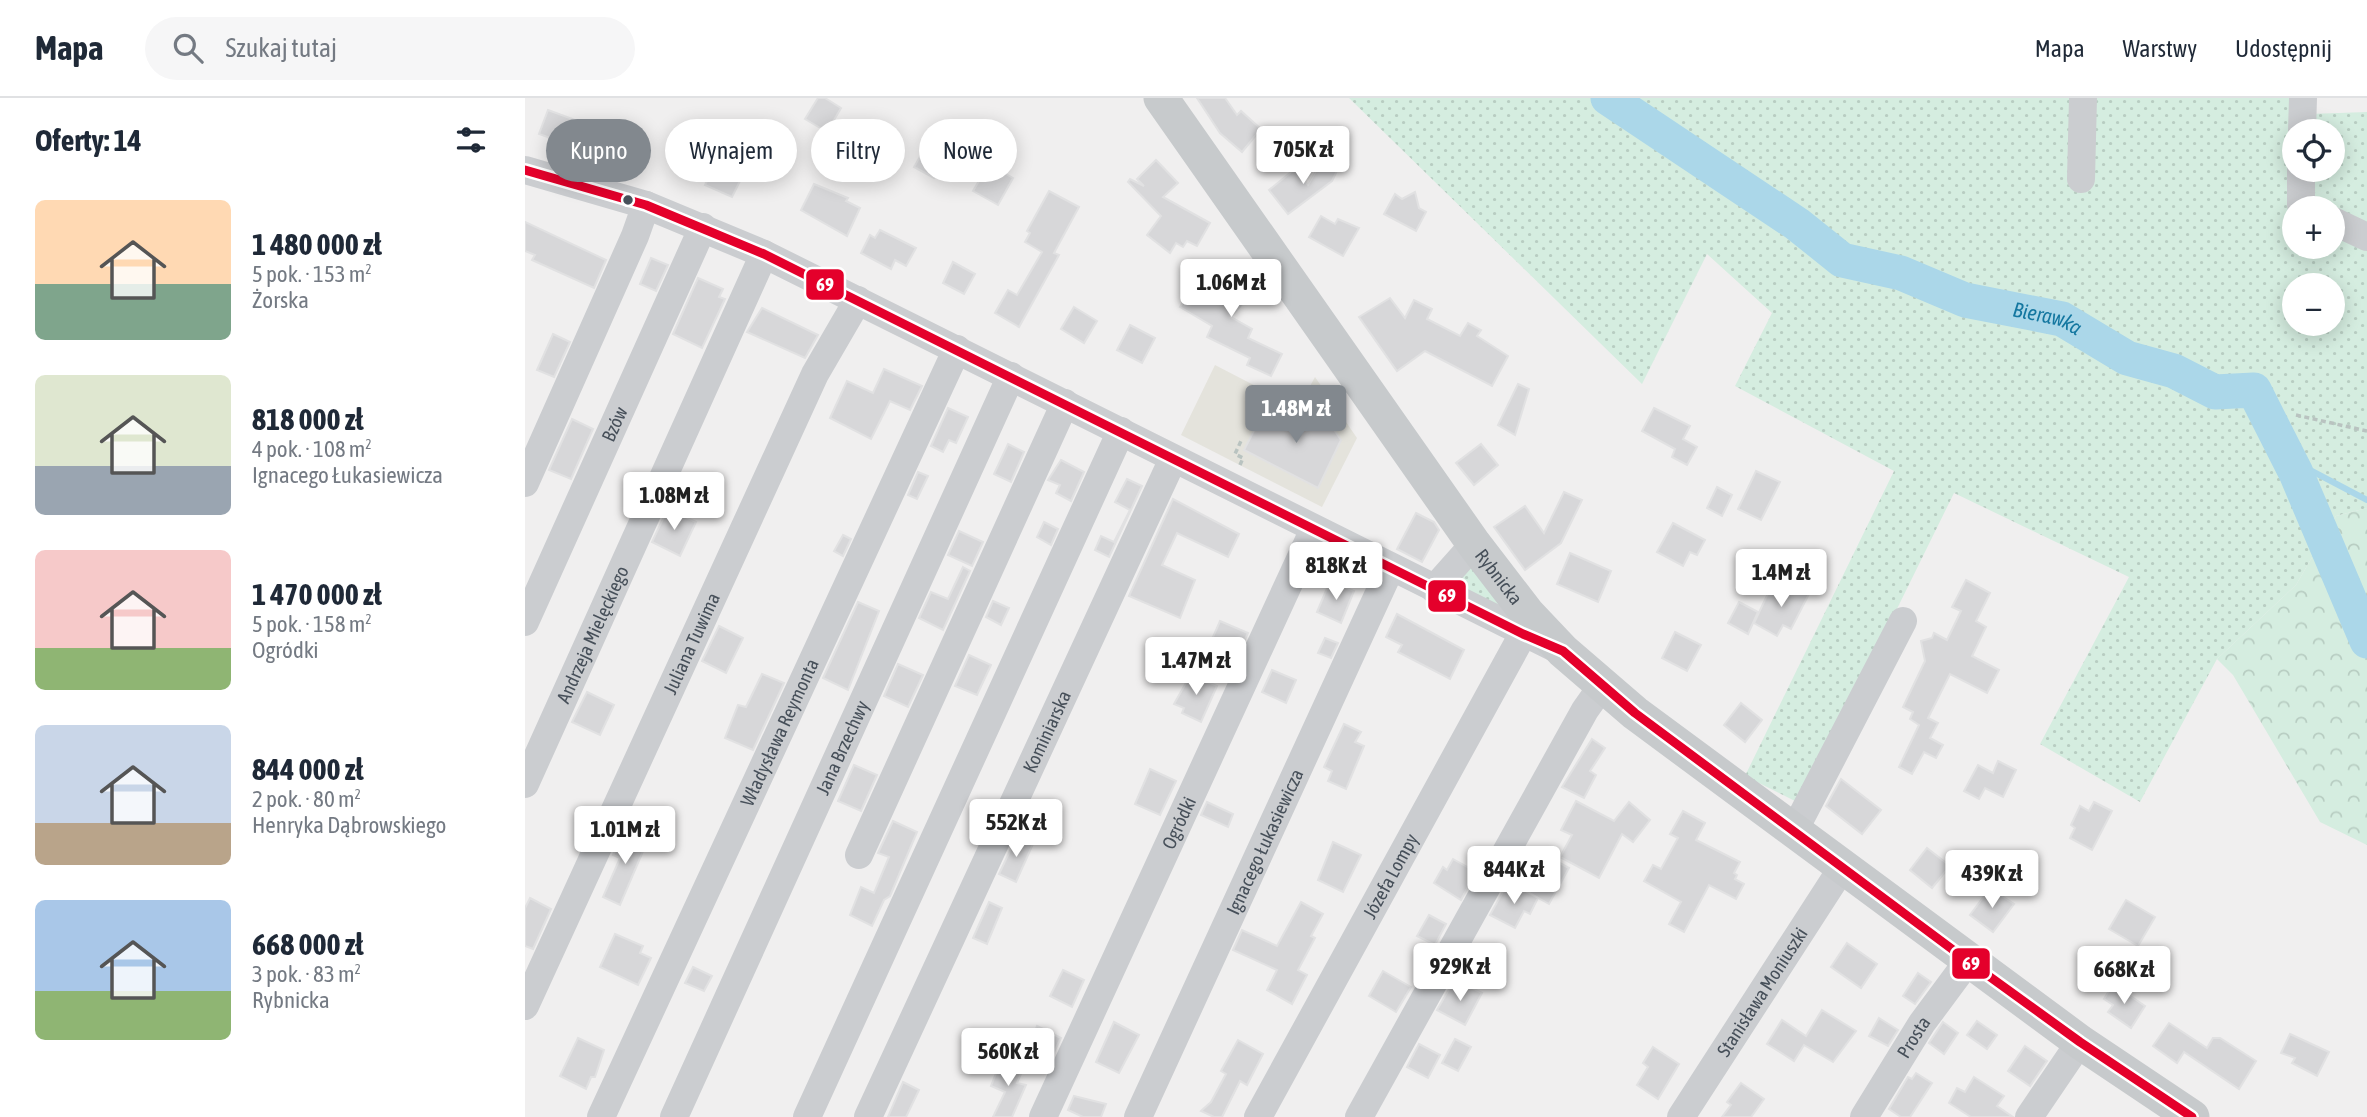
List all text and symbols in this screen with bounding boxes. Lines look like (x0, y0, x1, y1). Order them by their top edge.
search box (145, 17, 635, 80)
text: Mapa (35, 29, 103, 67)
icon: search (169, 29, 207, 67)
text: Szukaj tutaj (225, 33, 337, 63)
text: Mapa (2035, 35, 2085, 62)
text: Warstwy (2123, 35, 2197, 62)
text: Udostępnij (2235, 35, 2332, 62)
chip: Kupno (546, 119, 651, 182)
chip: Wynajem (665, 119, 797, 182)
chip: Filtry (811, 119, 905, 182)
chip: Nowe (919, 119, 1017, 182)
map controls (2282, 119, 2345, 336)
button: locate (2282, 119, 2345, 182)
icon: filters (452, 121, 490, 159)
text: Oferty: 14 (35, 123, 142, 157)
pin: 705K zł (1238, 126, 1368, 186)
text: 705K zł (1272, 136, 1334, 162)
unlabelled marker (621, 193, 635, 207)
button: + (2282, 196, 2345, 259)
text: 1 480 000 zł (252, 227, 382, 261)
icon: home (91, 228, 175, 312)
pin: 1.06M zł (1159, 260, 1303, 319)
text: 5 pok. · 153 m² (252, 261, 372, 287)
line badge: 69 (805, 268, 845, 301)
text: 1.06M zł (1196, 269, 1266, 295)
text: 69 (816, 273, 834, 295)
button: − (2282, 273, 2345, 336)
text: Żorska (252, 287, 309, 313)
water label: Bierawka (2011, 297, 2087, 339)
pin: 1.48M zł (1224, 386, 1368, 445)
text: 1.48M zł (1261, 395, 1331, 421)
text: 818 000 zł (252, 402, 364, 436)
icon: home (91, 403, 175, 487)
street label: Bzów (597, 403, 632, 445)
text: 4 pok. · 108 m² (252, 436, 372, 462)
text: Ignacego Łukasiewicza (252, 462, 443, 488)
pin: 1.08M zł (602, 472, 746, 532)
text: 1.08M zł (639, 482, 709, 508)
pin: 818K zł (1271, 542, 1401, 602)
street label: Rybnicka (1471, 544, 1527, 609)
pin: 1.4M zł (1716, 550, 1846, 609)
text: 818K zł (1305, 552, 1367, 578)
text: 1.4M zł (1752, 559, 1810, 585)
street label: Andrzeja Mielęckiego (552, 562, 633, 706)
text: 1 470 000 zł (252, 577, 382, 611)
icon: home (91, 578, 175, 662)
line badge: 69 (1427, 579, 1467, 613)
text: 69 (1438, 584, 1456, 606)
street label: Juliana Tuwima (659, 589, 724, 698)
text: 5 pok. · 158 m² (252, 611, 372, 637)
text: Ogródki (252, 637, 319, 663)
pin: 1.47M zł (1124, 638, 1268, 697)
text: 1.47M zł (1161, 647, 1231, 673)
street label: Władysława Reymonta (736, 655, 823, 809)
street label: Kominiarska (1018, 687, 1075, 776)
street label: Jana Brzechwy (811, 697, 873, 798)
text: 844 000 zł (252, 752, 364, 786)
icon: home (91, 753, 175, 837)
street label: Ignacego Łukasiewicza (1222, 765, 1308, 918)
text: 2 pok. · 80 m² (252, 786, 361, 812)
street label: Ogródki (1157, 793, 1200, 852)
pin: 552K zł (951, 800, 1081, 859)
pin: 1.01M zł (553, 806, 697, 866)
text: 552K zł (985, 809, 1047, 835)
text: Henryka Dąbrowskiego (252, 812, 446, 838)
text: 1.01M zł (590, 816, 660, 842)
street label: Józefa Lompy (1358, 829, 1422, 922)
pin: 844K zł (1449, 846, 1579, 906)
pin: 439K zł (1927, 850, 2057, 910)
text: 844K zł (1483, 856, 1545, 882)
text: 439K zł (1961, 860, 2023, 886)
street label: Stanisława Moniuszki (1712, 923, 1812, 1061)
text: 668 000 zł (252, 927, 364, 961)
icon: home (91, 928, 175, 1012)
pin: 929K zł (1395, 944, 1525, 1003)
pin: 668K zł (2059, 946, 2189, 1006)
line badge: 69 (1951, 947, 1991, 980)
text: 69 (1962, 952, 1980, 974)
text: 929K zł (1429, 953, 1491, 979)
text: 668K zł (2093, 956, 2155, 982)
text: 3 pok. · 83 m² (252, 961, 361, 987)
text: Rybnicka (252, 987, 330, 1013)
street label: Prosta (1892, 1012, 1934, 1062)
pin: 560K zł (943, 1028, 1073, 1088)
text: 560K zł (977, 1038, 1039, 1064)

